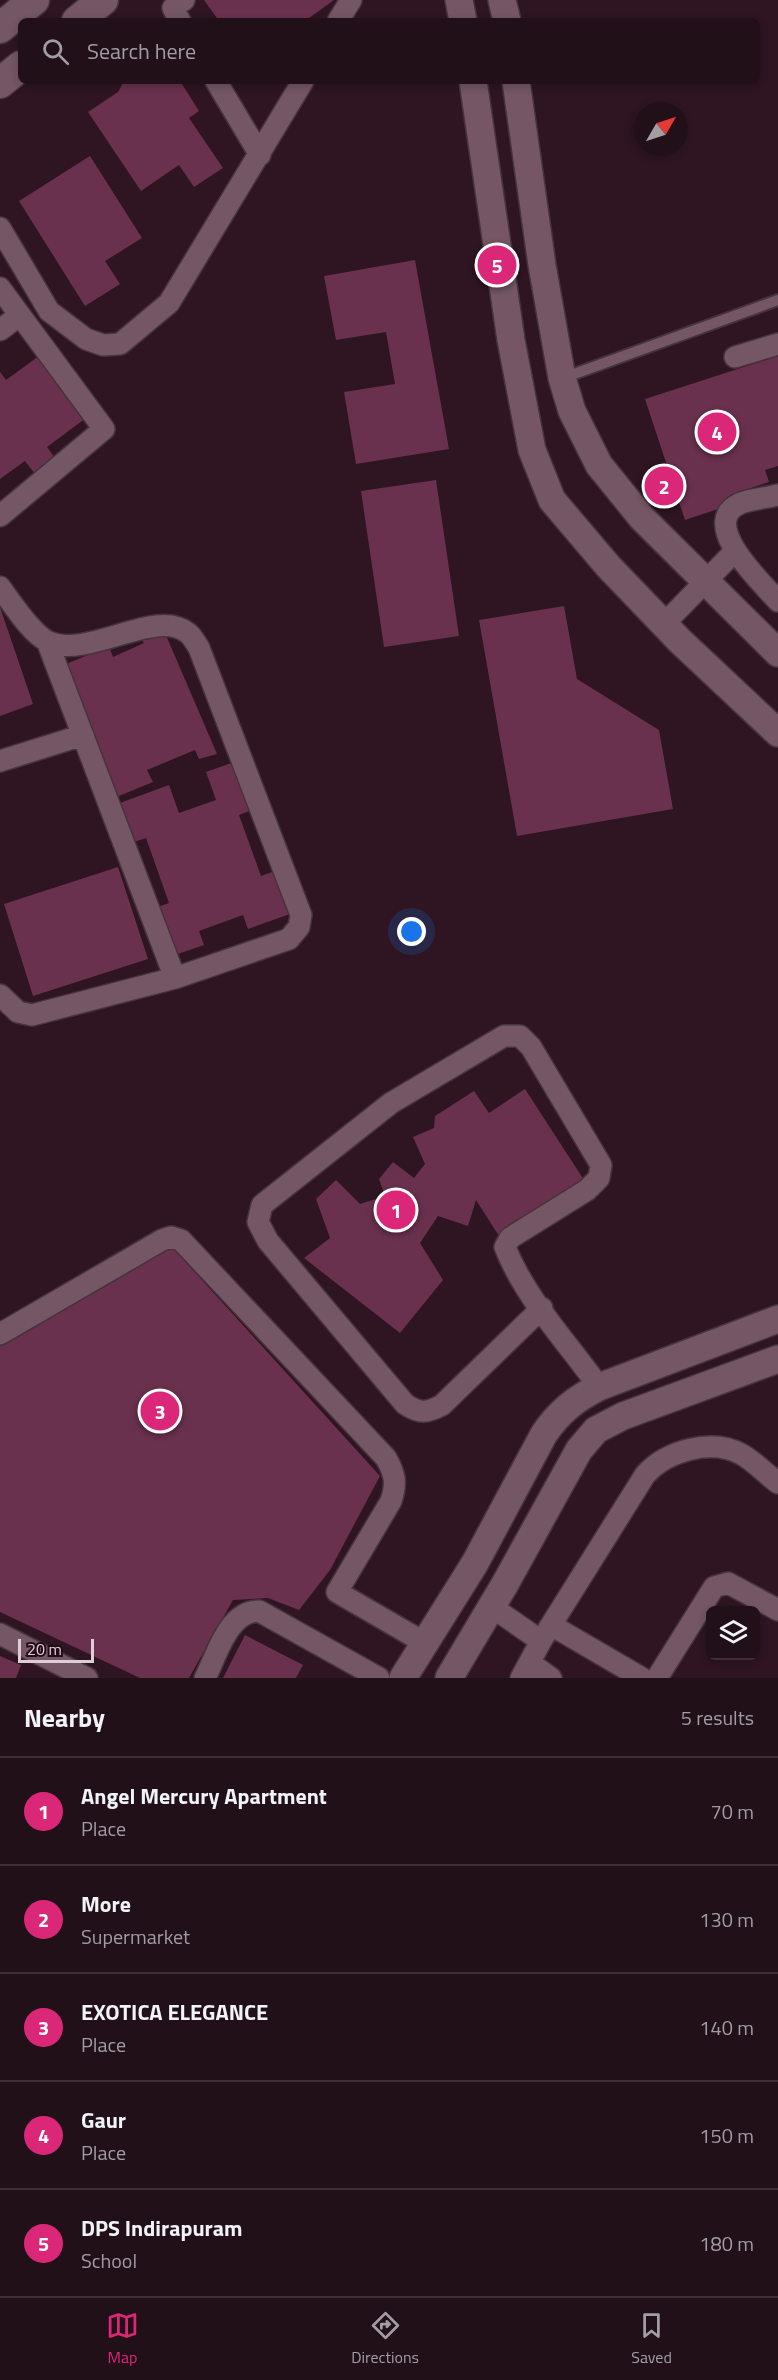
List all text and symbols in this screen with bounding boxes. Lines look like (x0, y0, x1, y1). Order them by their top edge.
search box (18, 18, 760, 84)
text: Search here (87, 34, 196, 68)
icon: search (39, 35, 72, 68)
north arrow (634, 102, 688, 156)
pin: 5 (478, 242, 516, 288)
pin: 4 (698, 410, 736, 454)
pin: 2 (644, 464, 684, 508)
your location (397, 917, 426, 946)
pin: 1 (376, 1188, 416, 1232)
pin: 3 (140, 1388, 180, 1434)
map controls (706, 1606, 760, 1660)
button: layers (706, 1606, 760, 1660)
scale bar (18, 1636, 94, 1664)
text: 20 m (27, 1637, 62, 1661)
text: Nearby (24, 1698, 105, 1737)
text: 5 results (681, 1702, 754, 1733)
text: Angel Mercury Apartment (81, 1779, 327, 1813)
text: 1 (38, 1796, 49, 1827)
text: 70 m (710, 1796, 754, 1827)
text: Place (81, 1813, 126, 1844)
text: More (81, 1887, 131, 1921)
text: 2 (38, 1904, 49, 1935)
text: 130 m (699, 1904, 754, 1935)
text: Supermarket (81, 1921, 190, 1952)
text: EXOTICA ELEGANCE (81, 1995, 268, 2029)
text: 3 (38, 2012, 49, 2043)
text: 140 m (699, 2012, 754, 2043)
text: Place (81, 2029, 126, 2060)
text: Gaur (81, 2103, 126, 2137)
text: 4 (38, 2120, 49, 2151)
text: 150 m (699, 2120, 754, 2151)
text: Place (81, 2137, 126, 2168)
text: DPS Indirapuram (81, 2211, 242, 2245)
text: 5 (38, 2228, 49, 2259)
text: 180 m (699, 2228, 754, 2259)
text: School (81, 2245, 137, 2276)
tab: Map (106, 2309, 139, 2369)
tab: Directions (351, 2309, 419, 2369)
tab: Saved (631, 2309, 672, 2369)

